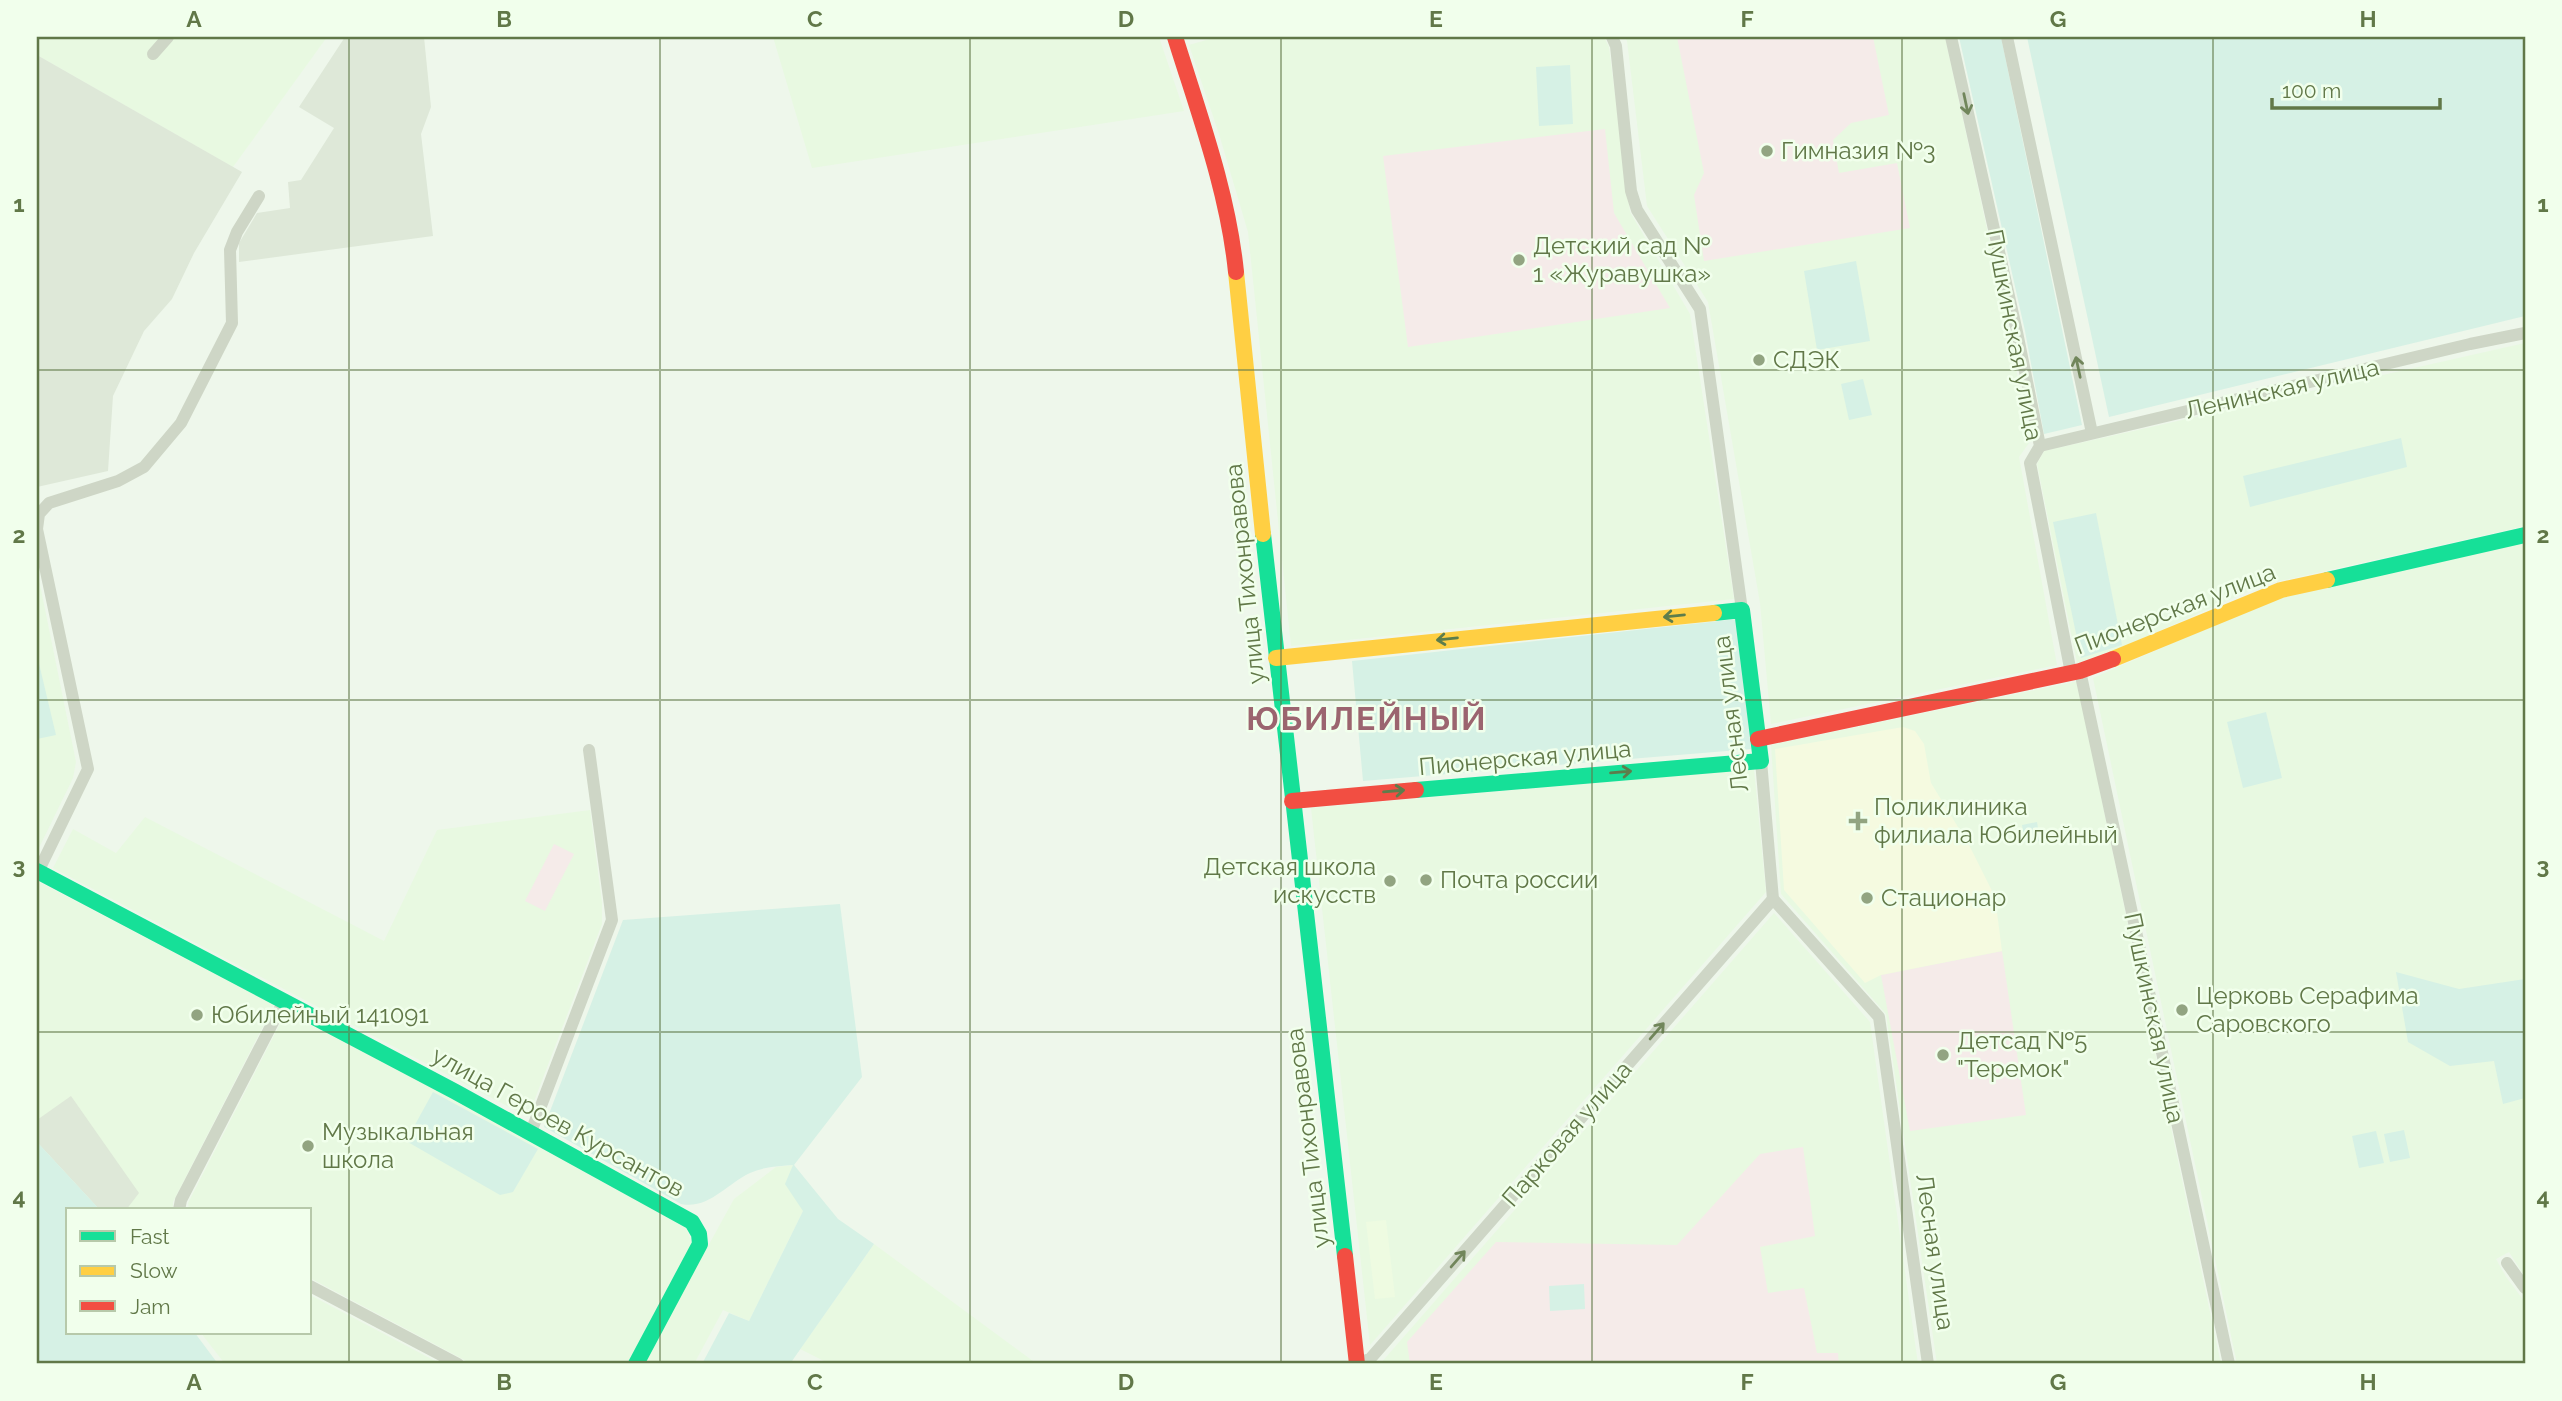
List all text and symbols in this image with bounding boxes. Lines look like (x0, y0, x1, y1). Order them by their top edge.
text: A (186, 5, 202, 32)
text: B (496, 5, 512, 32)
text: C (807, 5, 823, 32)
text: D (1118, 5, 1134, 32)
text: E (1429, 5, 1443, 32)
text: F (1740, 5, 1754, 32)
text: G (2050, 5, 2066, 32)
text: H (2359, 5, 2377, 32)
scale bar (2272, 66, 2440, 110)
text: 100 m (2282, 78, 2341, 103)
one-way arrow (1960, 92, 1973, 114)
place label: Гимназия №3 (1781, 136, 1936, 165)
marker: Гимназия №3 (1759, 143, 1775, 159)
text: 1 (13, 190, 25, 217)
text: 1 (2537, 190, 2549, 217)
street label: Пушкинская улица (1980, 227, 2049, 443)
place label: Детский сад № 1 «Журавушка» (1533, 231, 1711, 288)
marker: Детский сад № 1 «Журавушка» (1511, 252, 1527, 268)
place label: СДЭК (1773, 345, 1840, 374)
marker: СДЭК (1751, 352, 1767, 368)
street label: Ленинская улица (2182, 352, 2382, 425)
one-way arrow (2071, 356, 2085, 379)
street label: улица Тихонравова (1219, 462, 1270, 686)
text: 2 (13, 521, 25, 548)
text: 2 (2537, 521, 2549, 548)
street label: Пионерская улица (2070, 557, 2279, 660)
one-way arrow (1663, 610, 1686, 623)
one-way arrow (1437, 633, 1459, 646)
street label: Лесная улица (1707, 634, 1754, 794)
district label: ЮБИЛЕЙНЫЙ (1246, 700, 1488, 737)
street label: Пионерская улица (1418, 734, 1632, 781)
one-way arrow (1609, 765, 1632, 778)
one-way arrow (1382, 785, 1405, 798)
place label: Поликлиника филиала Юбилейный (1874, 792, 2118, 849)
marker: Поликлиника филиала Юбилейный (1848, 811, 1868, 831)
text: 3 (13, 852, 25, 879)
place label: Детская школа искусств (1203, 852, 1376, 909)
text: 3 (2537, 852, 2549, 879)
place label: Почта россии (1440, 865, 1598, 894)
marker: Почта россии (1418, 872, 1434, 888)
marker: Детская школа искусств (1382, 873, 1398, 889)
place label: Стационар (1881, 883, 2006, 912)
marker: Стационар (1859, 890, 1875, 906)
street label: Пушкинская улица (2118, 910, 2191, 1126)
place label: Церковь Серафима Саровского (2196, 981, 2419, 1038)
place label: Юбилейный 141091 (211, 1000, 429, 1029)
marker: Церковь Серафима Саровского (2174, 1002, 2190, 1018)
marker: Юбилейный 141091 (189, 1007, 205, 1023)
one-way arrow (1649, 1022, 1665, 1040)
street label: улица Тихонравова (1280, 1026, 1335, 1250)
place label: Детсад №5 "Теремок" (1957, 1026, 2087, 1083)
street label: улица Героев Курсантов (427, 1040, 689, 1203)
marker: Детсад №5 "Теремок" (1935, 1047, 1951, 1063)
street label: Парковая улица (1496, 1055, 1638, 1212)
place label: Музыкальная школа (322, 1117, 474, 1174)
marker: Музыкальная школа (300, 1138, 316, 1154)
street label: Лесная улица (1910, 1172, 1961, 1332)
text: 4 (12, 1183, 26, 1210)
text: 4 (2536, 1183, 2550, 1210)
legend (66, 1208, 312, 1334)
text: Fast (130, 1224, 170, 1249)
one-way arrow (1450, 1251, 1467, 1268)
text: Slow (130, 1258, 178, 1283)
text: Jam (130, 1294, 171, 1319)
text: A (186, 1368, 202, 1395)
text: B (496, 1368, 512, 1395)
text: C (807, 1368, 823, 1395)
text: D (1118, 1368, 1134, 1395)
text: E (1429, 1368, 1443, 1395)
text: F (1740, 1368, 1754, 1395)
text: G (2050, 1368, 2066, 1395)
text: H (2359, 1368, 2377, 1395)

